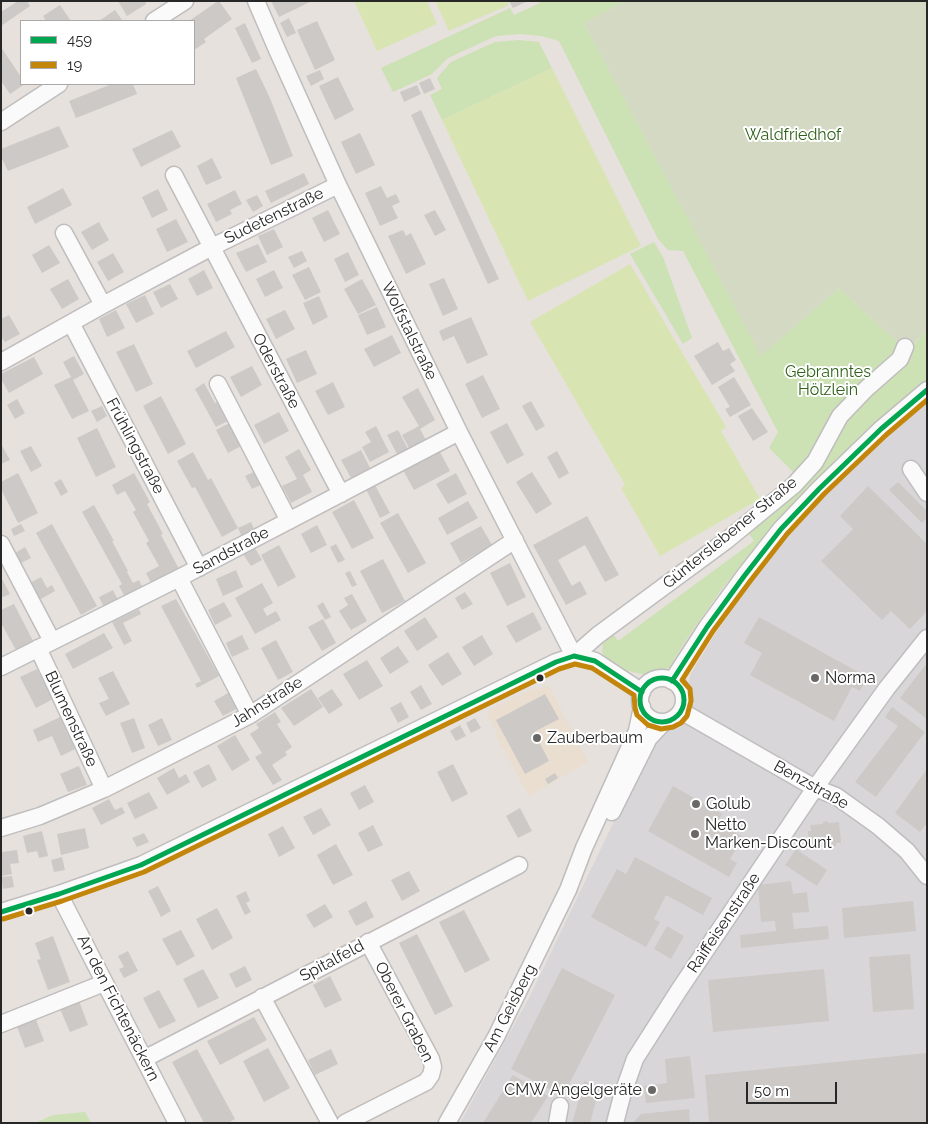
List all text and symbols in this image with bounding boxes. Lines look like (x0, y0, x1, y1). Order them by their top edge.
legend (20, 20, 195, 85)
text: 459 (67, 31, 92, 49)
text: 19 (67, 56, 82, 74)
park label: Waldfriedhof (745, 125, 841, 145)
street label: Sudetenstraße (221, 184, 327, 248)
street label: Wolfstalstraße (377, 279, 441, 383)
street label: Oderstraße (248, 330, 304, 412)
park label: Gebranntes Hölzlein (785, 362, 871, 400)
street label: Frühlingstraße (102, 395, 168, 497)
street label: Günterslebener Straße (659, 473, 801, 593)
street label: Sandstraße (190, 523, 272, 579)
street label: Blumenstraße (40, 668, 102, 770)
place label: Norma (825, 668, 876, 688)
marker: Norma (809, 672, 821, 684)
street label: Jahnstraße (228, 673, 306, 731)
unlabelled marker (535, 673, 545, 683)
place label: Zauberbaum (547, 728, 643, 748)
marker: Zauberbaum (531, 732, 543, 744)
street label: Benzstraße (770, 757, 852, 813)
place label: Golub (706, 794, 751, 814)
marker: Golub (690, 798, 702, 810)
place label: Netto Marken-Discount (705, 815, 832, 853)
marker: Netto Marken-Discount (689, 828, 701, 840)
street label: Raiffeisenstraße (683, 869, 765, 977)
unlabelled marker (24, 906, 34, 916)
street label: An den Fichtenäckern (73, 932, 163, 1084)
street label: Spitalfeld (296, 936, 368, 986)
street label: Oberer Graben (370, 959, 438, 1065)
street label: Am Geisberg (480, 961, 540, 1055)
scale bar (748, 1072, 839, 1104)
place label: CMW Angelgeräte (504, 1080, 642, 1100)
text: 50 m (754, 1082, 789, 1100)
marker: CMW Angelgeräte (646, 1084, 658, 1096)

